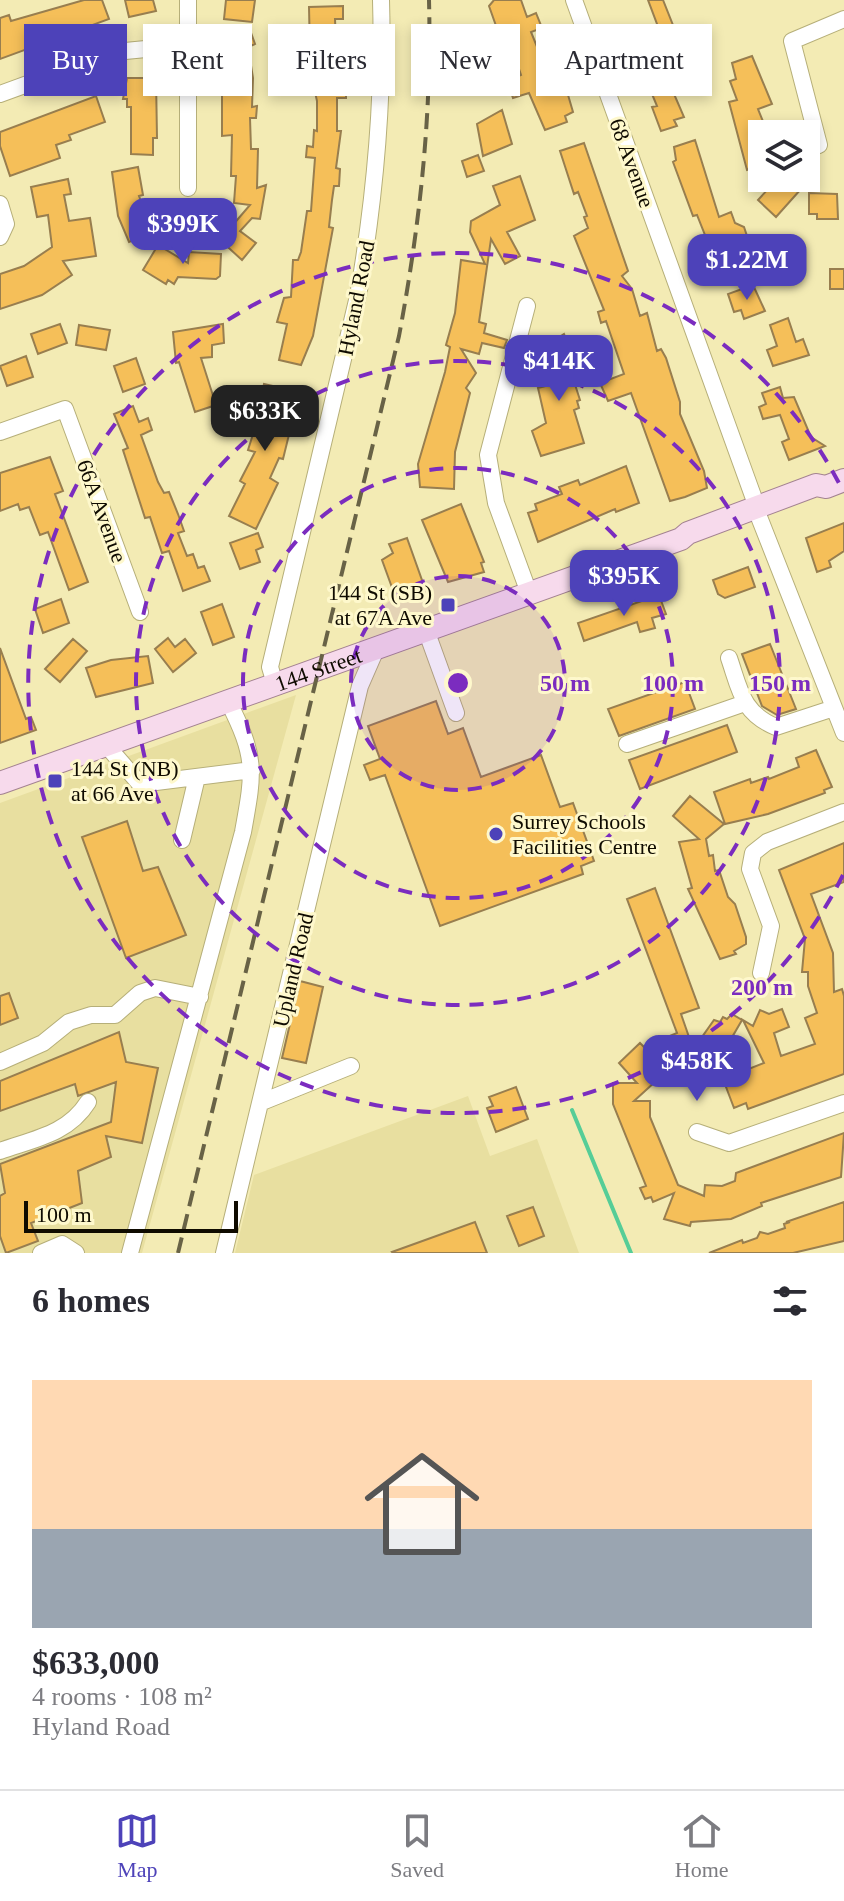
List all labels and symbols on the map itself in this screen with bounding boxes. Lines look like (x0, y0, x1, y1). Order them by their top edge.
street label: 68 Avenue (604, 115, 660, 211)
pin: $399K (127, 198, 239, 266)
pin: $1.22M (682, 234, 812, 302)
street label: Hyland Road (333, 238, 379, 358)
pin: $414K (503, 335, 615, 403)
pin: $633K (209, 385, 321, 453)
street label: 66A Avenue (72, 456, 132, 566)
pin: $395K (568, 550, 680, 618)
place label: 144 St (SB) at 67A Ave (328, 580, 432, 630)
marker: 144 St (SB) at 67A Ave (439, 596, 457, 614)
street label: 144 Street (272, 642, 365, 696)
centre of rings (444, 669, 472, 697)
text: 50 m (540, 670, 590, 696)
text: 100 m (642, 670, 704, 696)
text: 150 m (749, 670, 811, 696)
place label: 144 St (NB) at 66 Ave (71, 756, 179, 806)
marker: 144 St (NB) at 66 Ave (46, 772, 64, 790)
place label: Surrey Schools Facilities Centre (512, 809, 657, 859)
marker: Surrey Schools Facilities Centre (487, 825, 505, 843)
street label: Upland Road (268, 910, 318, 1030)
text: 200 m (731, 974, 793, 1000)
pin: $458K (641, 1035, 753, 1103)
scale bar (24, 1197, 238, 1233)

